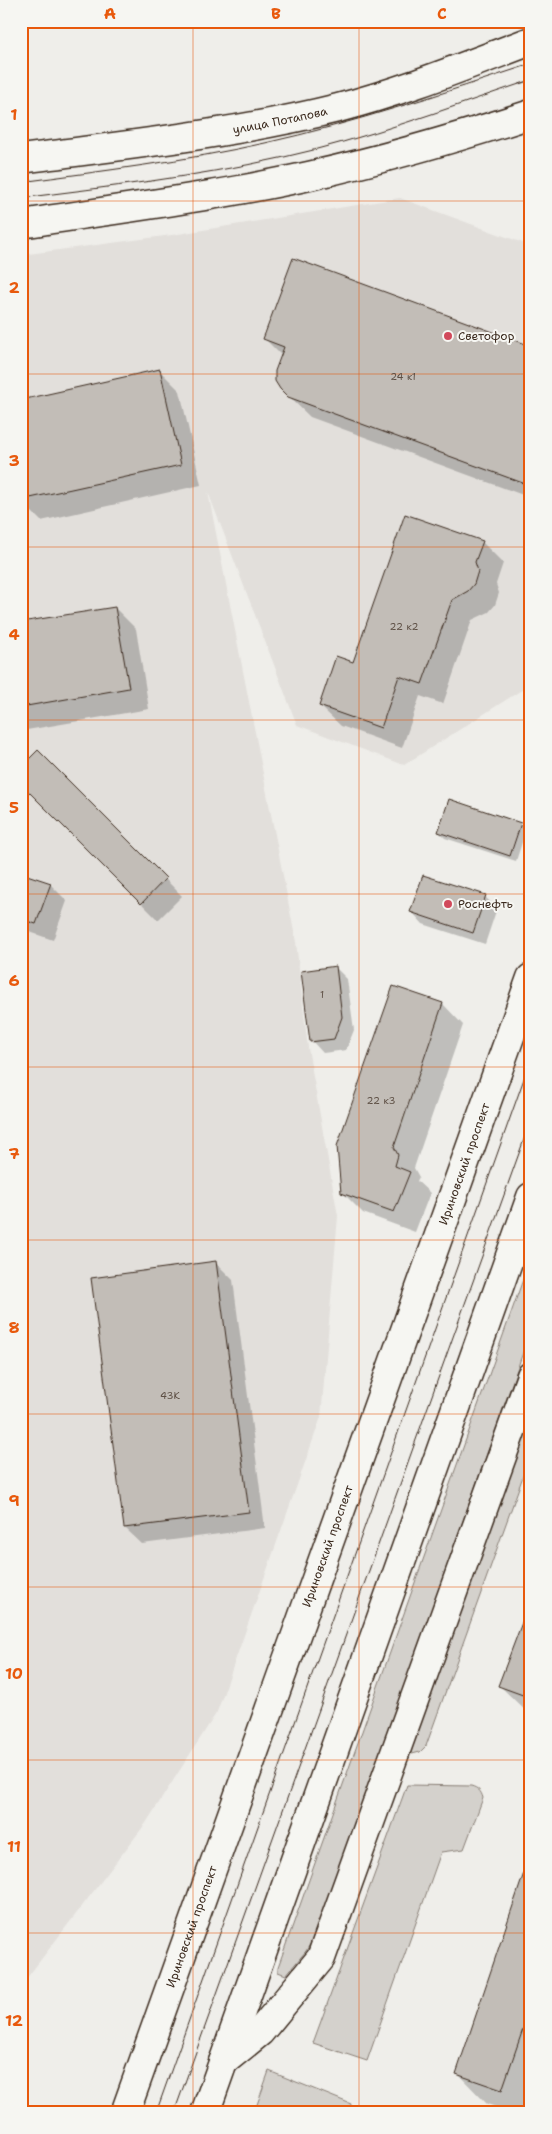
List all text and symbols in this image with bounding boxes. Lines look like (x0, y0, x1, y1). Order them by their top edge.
text: A (104, 3, 116, 24)
text: B (271, 3, 281, 24)
text: C (437, 3, 447, 24)
street label: улица Потапова (231, 103, 330, 138)
text: 1 (10, 104, 18, 125)
text: 2 (8, 277, 20, 298)
place label: Светофор (458, 328, 515, 344)
marker: Светофор (442, 330, 454, 342)
house number: 24 к1 (390, 370, 416, 383)
text: 3 (8, 450, 20, 471)
house number: 22 к2 (390, 620, 418, 633)
text: 4 (8, 624, 20, 645)
text: 5 (9, 797, 19, 818)
place label: Роснефть (458, 896, 513, 912)
marker: Роснефть (442, 898, 454, 910)
text: 6 (8, 970, 20, 991)
house number: 1 (320, 988, 324, 1001)
house number: 22 к3 (367, 1094, 395, 1107)
street label: Ириновский проспект (435, 1100, 494, 1227)
text: 7 (8, 1143, 20, 1164)
text: 8 (8, 1317, 20, 1338)
house number: 43К (160, 1389, 180, 1402)
street label: Ириновский проспект (299, 1482, 357, 1609)
text: 9 (8, 1490, 20, 1511)
text: 10 (5, 1663, 23, 1684)
text: 11 (7, 1836, 21, 1857)
street label: Ириновский проспект (163, 1863, 221, 1990)
text: 12 (5, 2010, 23, 2031)

